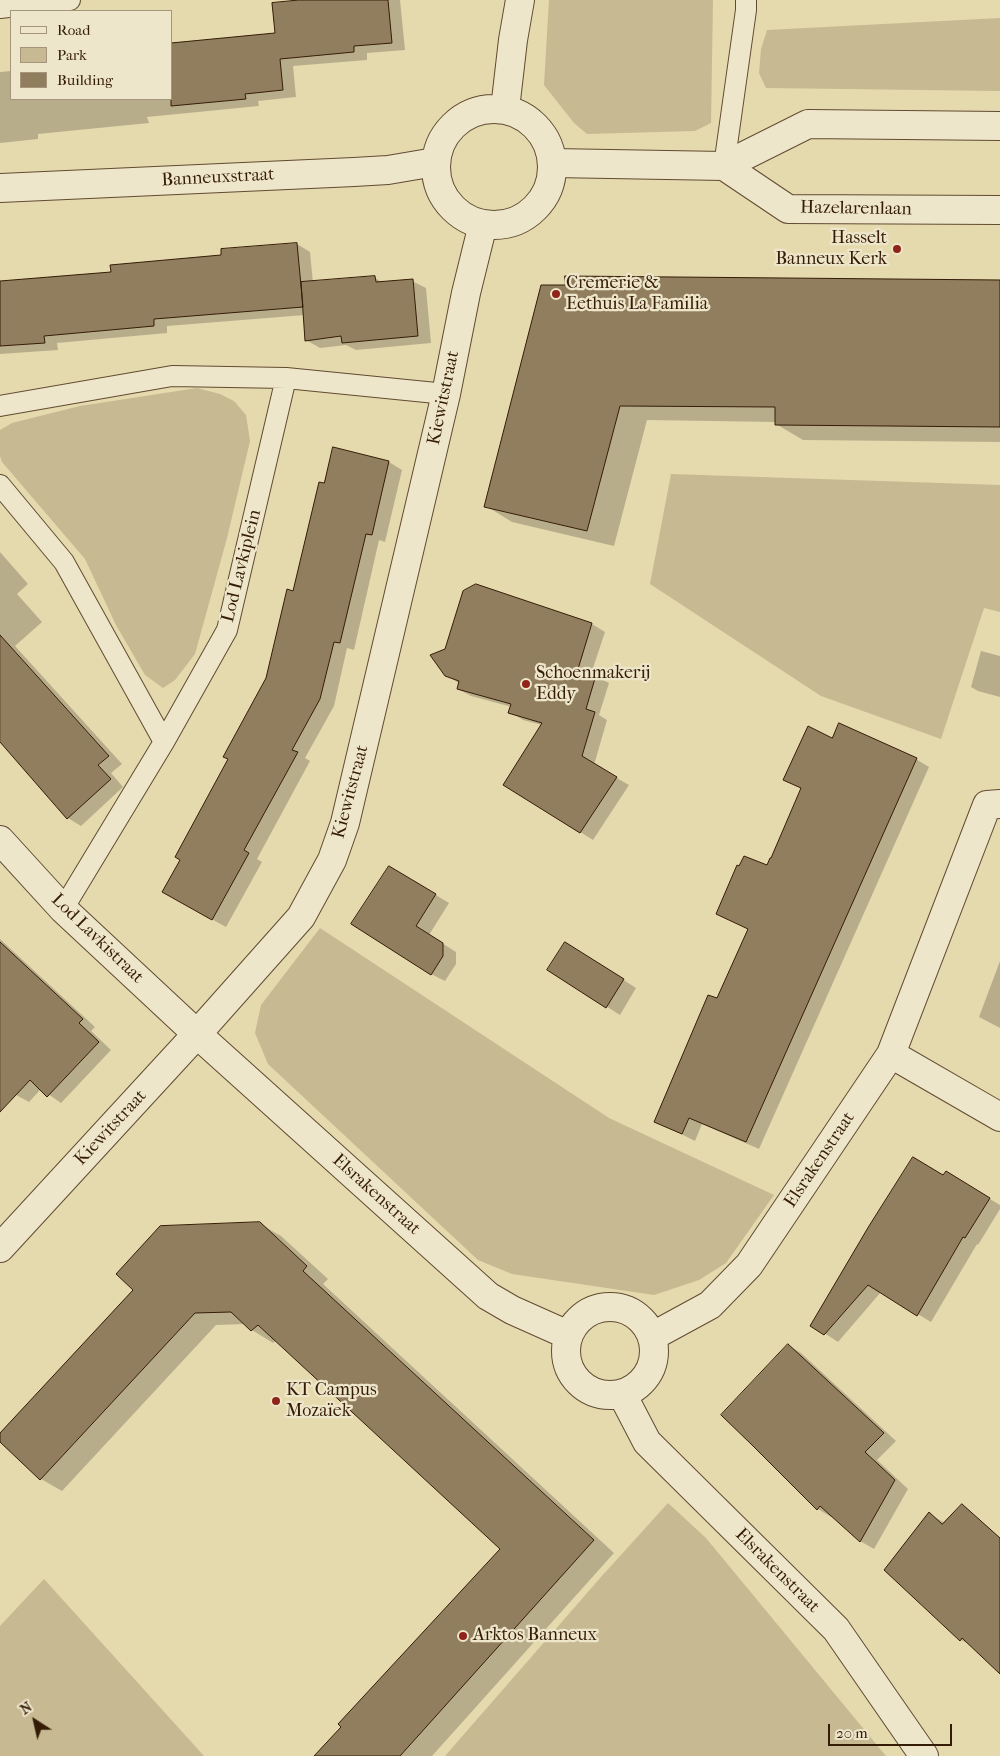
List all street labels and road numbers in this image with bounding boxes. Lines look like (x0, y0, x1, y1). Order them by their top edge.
street label: Banneuxstraat (161, 164, 275, 192)
street label: Hazelarenlaan (800, 197, 912, 221)
street label: Kiewitstraat (423, 349, 465, 447)
street label: Lod Lavkiplein (218, 508, 266, 624)
street label: Kiewitstraat (328, 743, 374, 841)
street label: Lod Lavkistraat (46, 890, 148, 988)
street label: Kiewitstraat (70, 1086, 152, 1170)
street label: Elsrakenstraat (780, 1108, 860, 1212)
street label: Elsrakenstraat (328, 1150, 424, 1240)
street label: Elsrakenstraat (730, 1524, 824, 1618)

